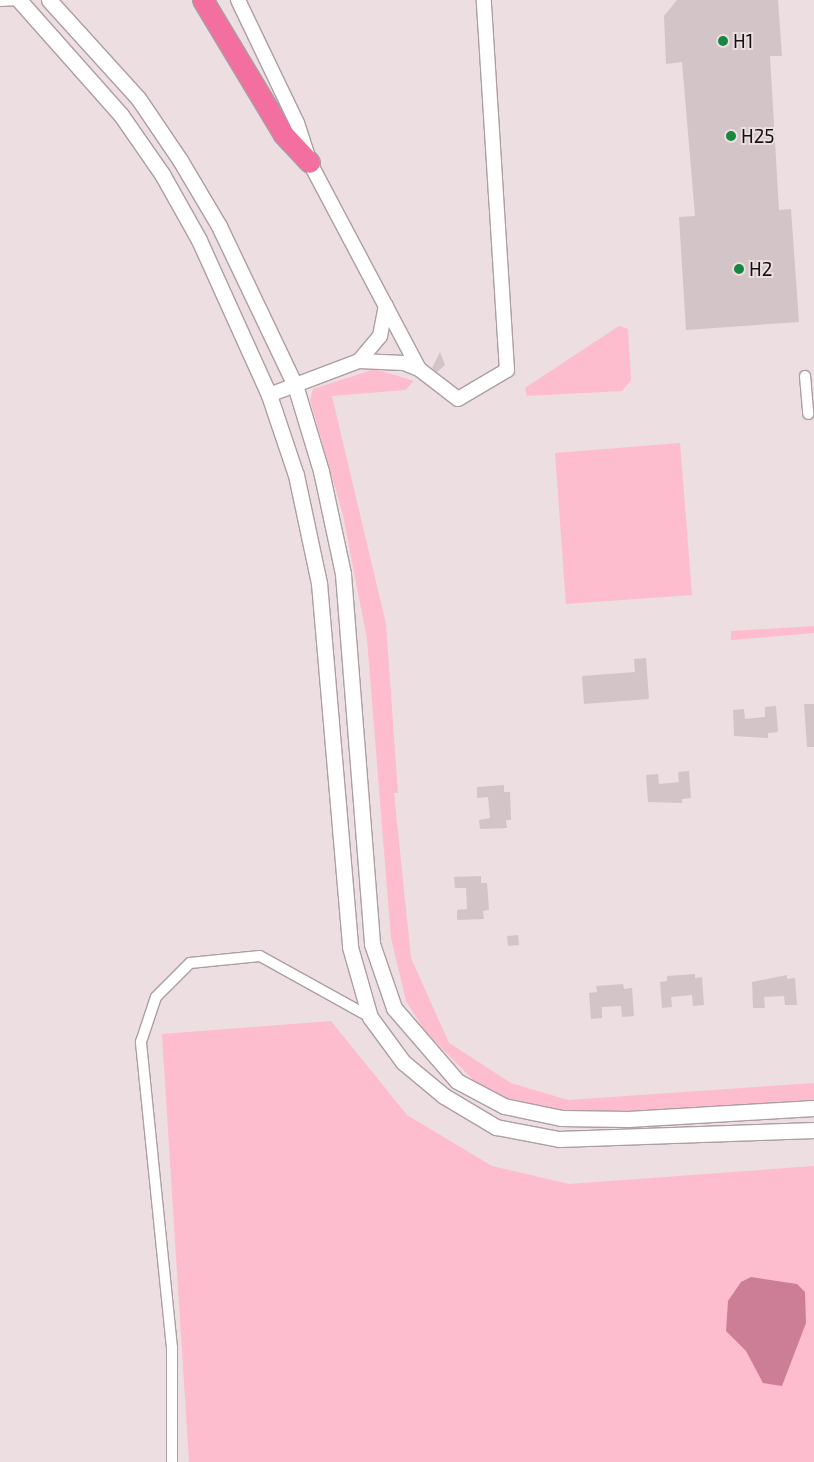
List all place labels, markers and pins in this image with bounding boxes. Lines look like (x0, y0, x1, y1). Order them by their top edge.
place label: H1 (733, 30, 753, 52)
marker: H1 (717, 35, 729, 47)
place label: H25 (741, 125, 775, 147)
marker: H25 (725, 130, 737, 142)
place label: H2 (749, 258, 772, 280)
marker: H2 (733, 263, 745, 275)

